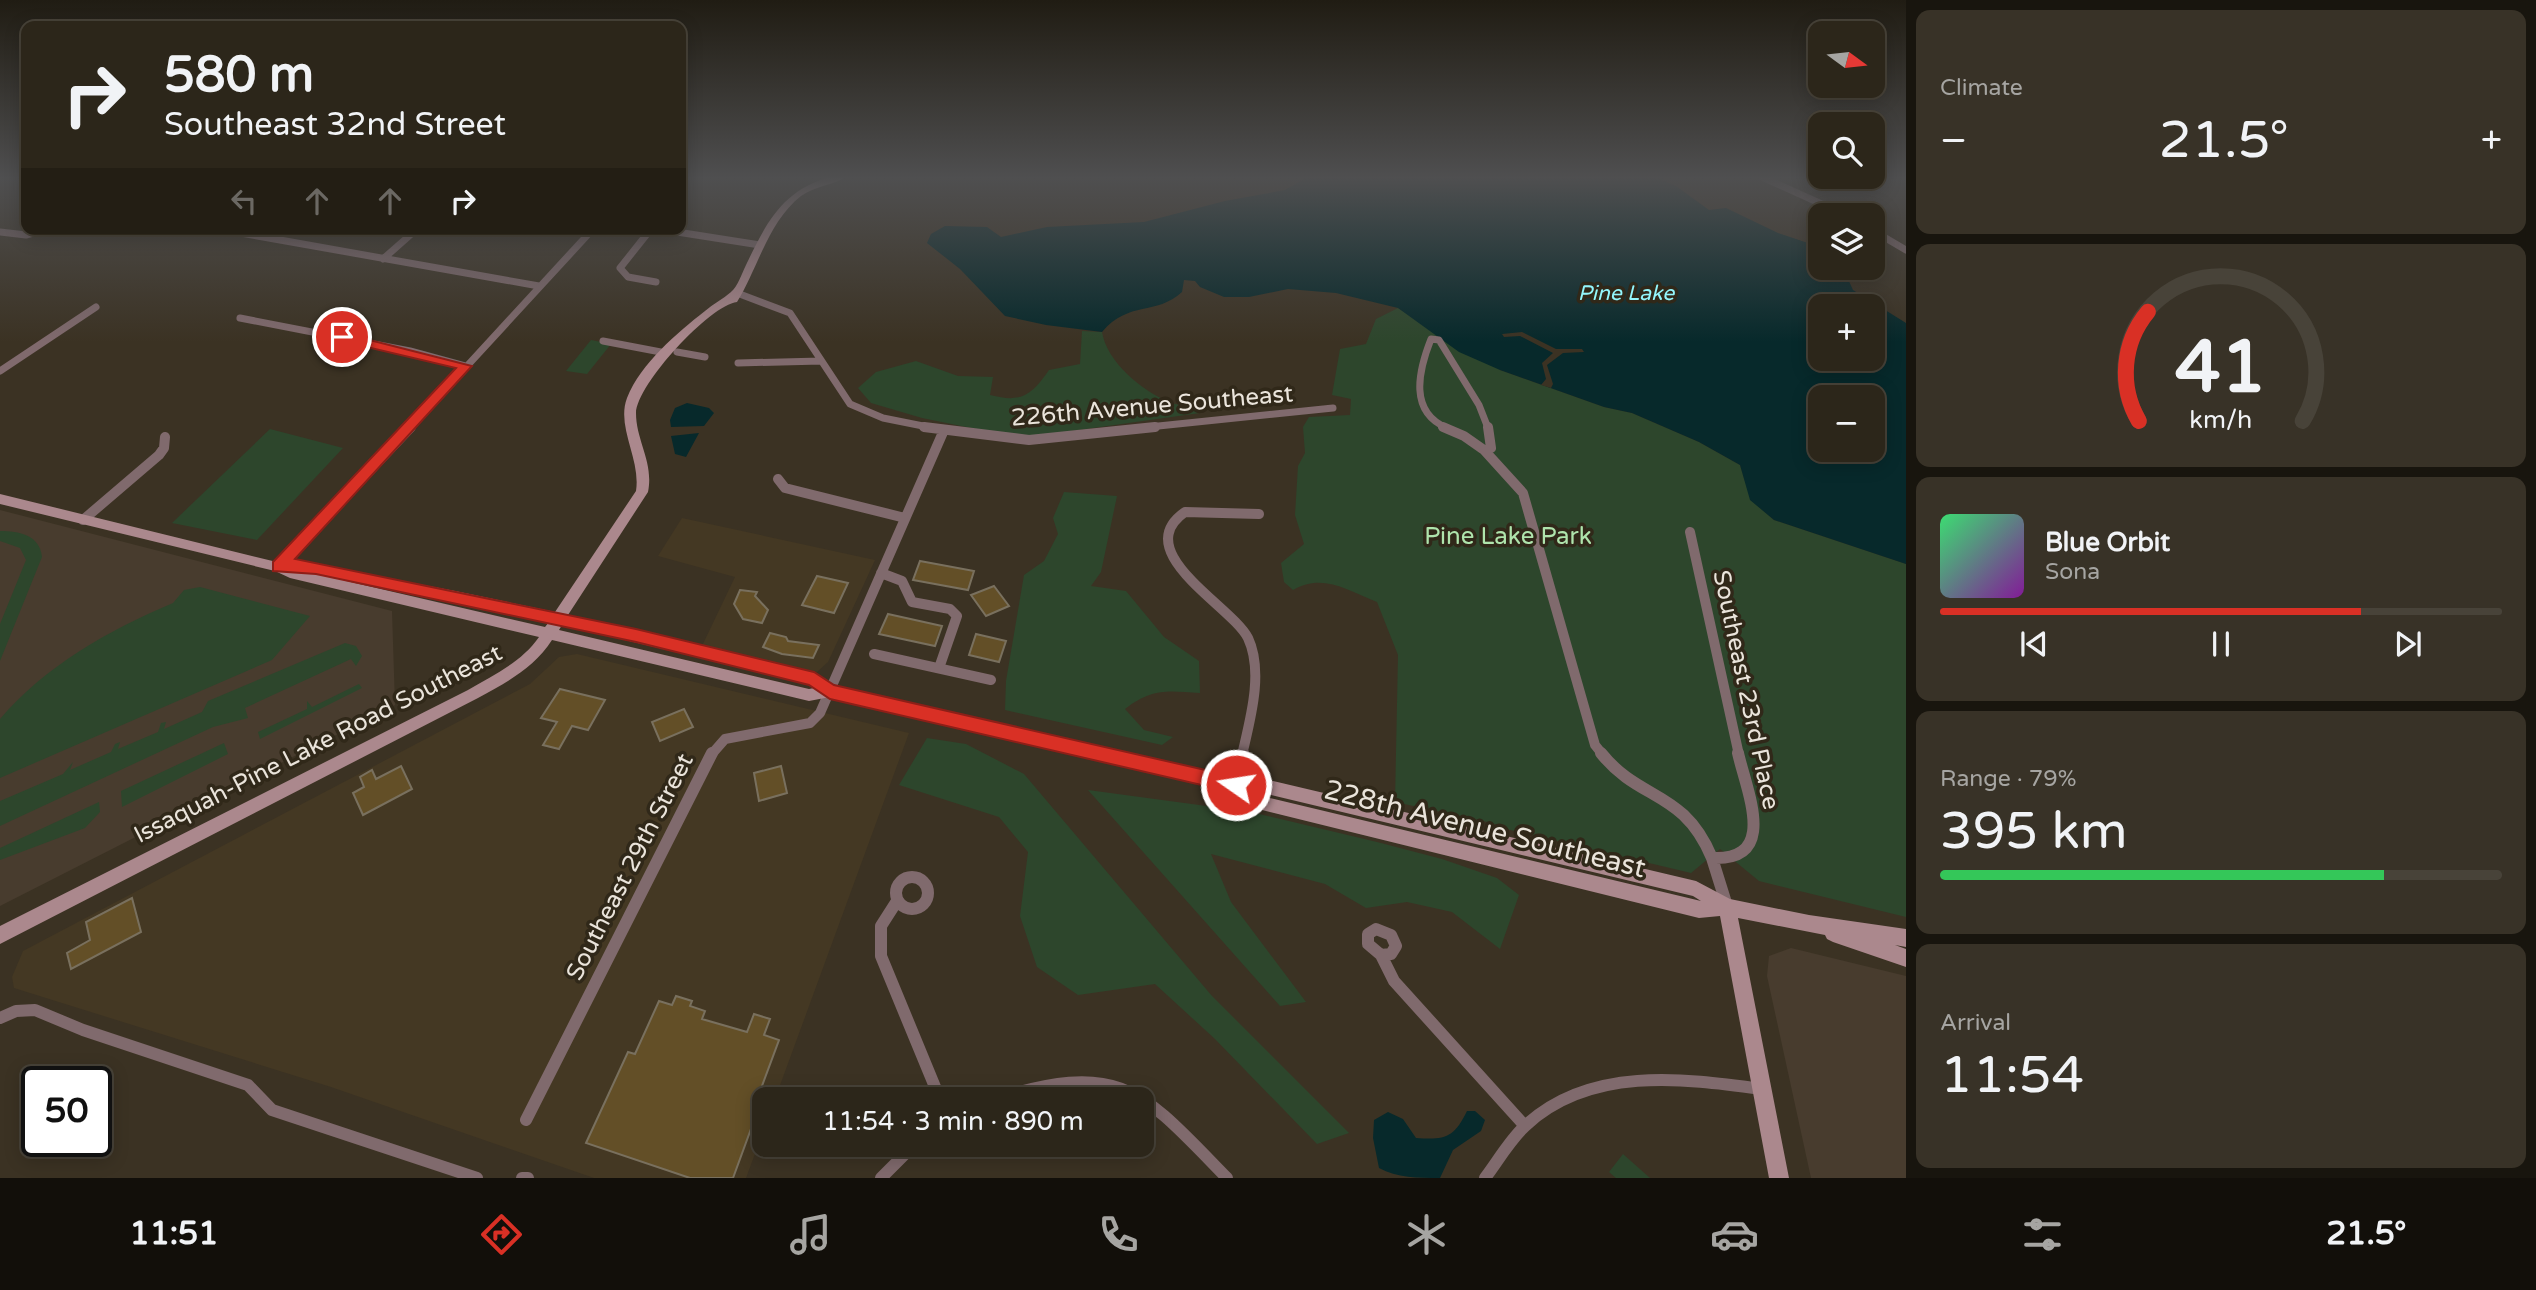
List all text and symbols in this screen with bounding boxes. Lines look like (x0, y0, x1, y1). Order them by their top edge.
north arrow (1808, 21, 1885, 98)
map controls (1808, 21, 1885, 462)
text: 580 m (164, 46, 314, 105)
icon: right (49, 49, 140, 140)
text: Climate (1940, 74, 2023, 102)
text: Southeast 32nd Street (164, 106, 506, 144)
text: 21.5° (2159, 109, 2289, 172)
button: search (1808, 112, 1885, 189)
text: − (1940, 118, 1967, 164)
text: + (2481, 118, 2502, 164)
icon: left (225, 182, 263, 220)
icon: ahead (298, 182, 336, 220)
icon: ahead (371, 182, 409, 220)
icon: right (444, 182, 482, 220)
button: layers (1808, 203, 1885, 280)
water label: Pine Lake (1578, 281, 1675, 306)
button: + (1808, 294, 1885, 371)
pin (312, 307, 372, 367)
icon: arrive (323, 318, 361, 356)
text: 41 (2175, 325, 2267, 413)
street label: 226th Avenue Southeast (1010, 379, 1294, 433)
button: − (1808, 385, 1885, 462)
text: km/h (2190, 405, 2252, 435)
park label: Pine Lake Park (1424, 522, 1592, 551)
text: Blue Orbit (2045, 527, 2170, 558)
text: Sona (2045, 558, 2100, 586)
street label: Southeast 23rd Place (1706, 568, 1786, 812)
icon: previous (2015, 625, 2053, 663)
icon: pause (2202, 625, 2240, 663)
icon: next (2389, 625, 2427, 663)
street label: Issaquah-Pine Lake Road Southeast (129, 638, 507, 850)
position arrow (1199, 748, 1273, 822)
street label: Southeast 29th Street (560, 749, 700, 985)
text: Range · 79% (1940, 765, 2076, 793)
street label: 228th Avenue Southeast (1321, 773, 1649, 885)
text: 395 km (1940, 800, 2128, 863)
text: Arrival (1940, 1009, 2011, 1037)
text: 11:54 (1940, 1044, 2084, 1107)
speed limit sign: 50 (21, 1066, 112, 1157)
text: 11:54 · 3 min · 890 m (822, 1106, 1084, 1137)
icon: directions (477, 1210, 526, 1259)
icon: music (786, 1210, 835, 1259)
icon: phone (1094, 1210, 1143, 1259)
icon: climate (1402, 1210, 1451, 1259)
icon: car (1710, 1210, 1759, 1259)
icon: filters (2018, 1210, 2067, 1259)
text: 11:51 (130, 1215, 218, 1253)
text: 21.5° (2326, 1215, 2406, 1253)

